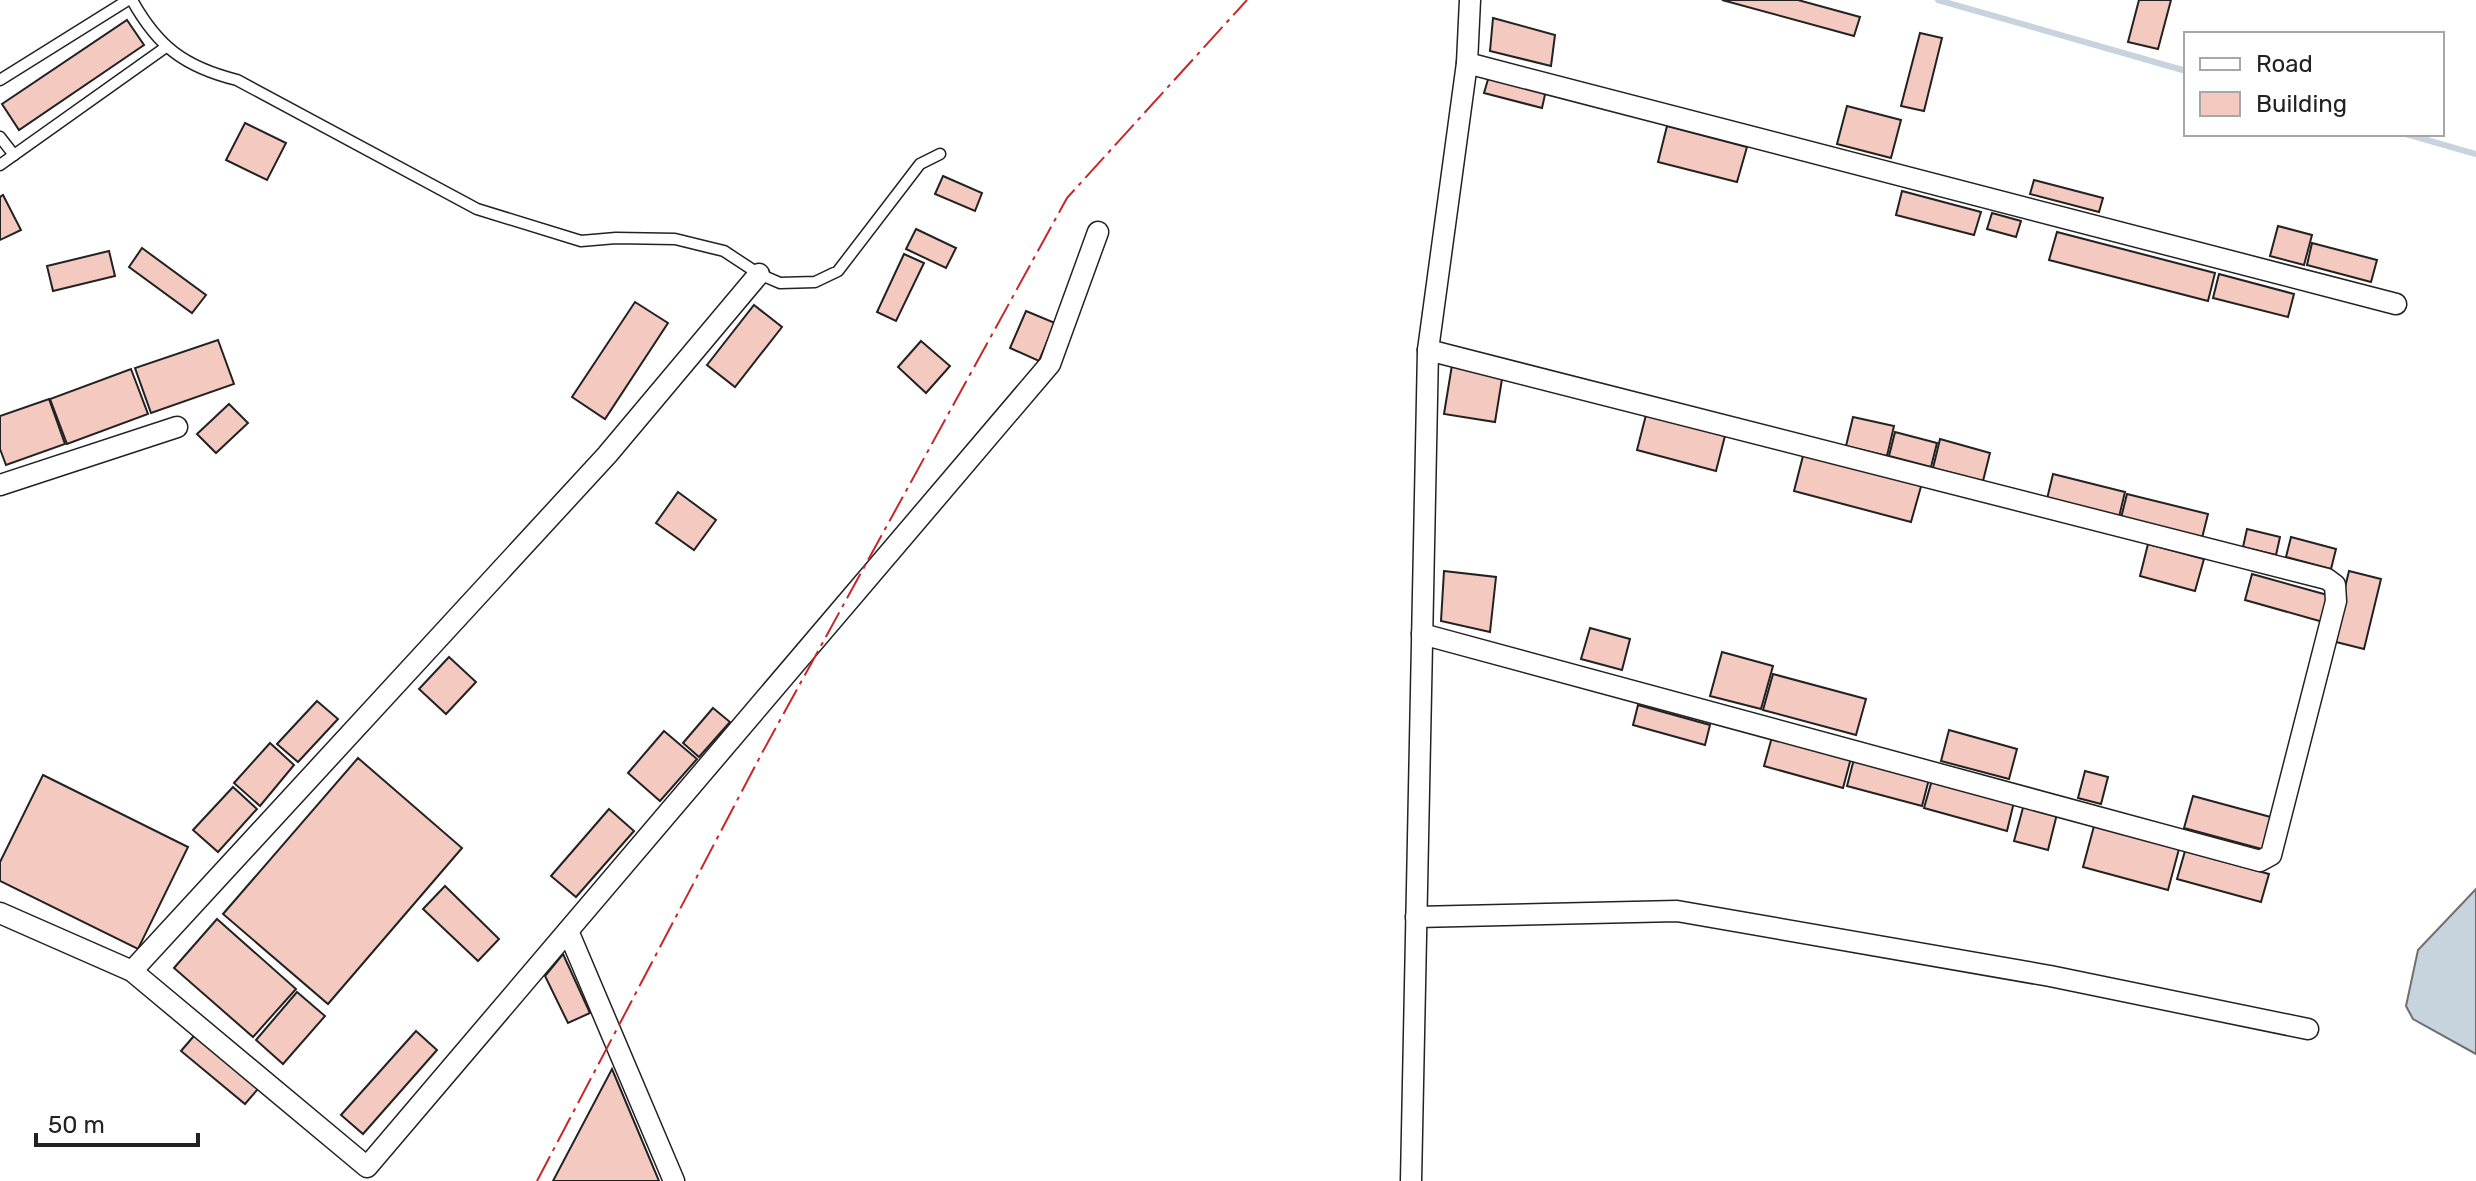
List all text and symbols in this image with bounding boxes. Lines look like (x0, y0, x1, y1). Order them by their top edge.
legend (2184, 32, 2444, 136)
text: Road (2256, 50, 2313, 78)
text: Building (2256, 90, 2347, 118)
scale bar (36, 1097, 198, 1147)
text: 50 m (48, 1111, 105, 1139)

